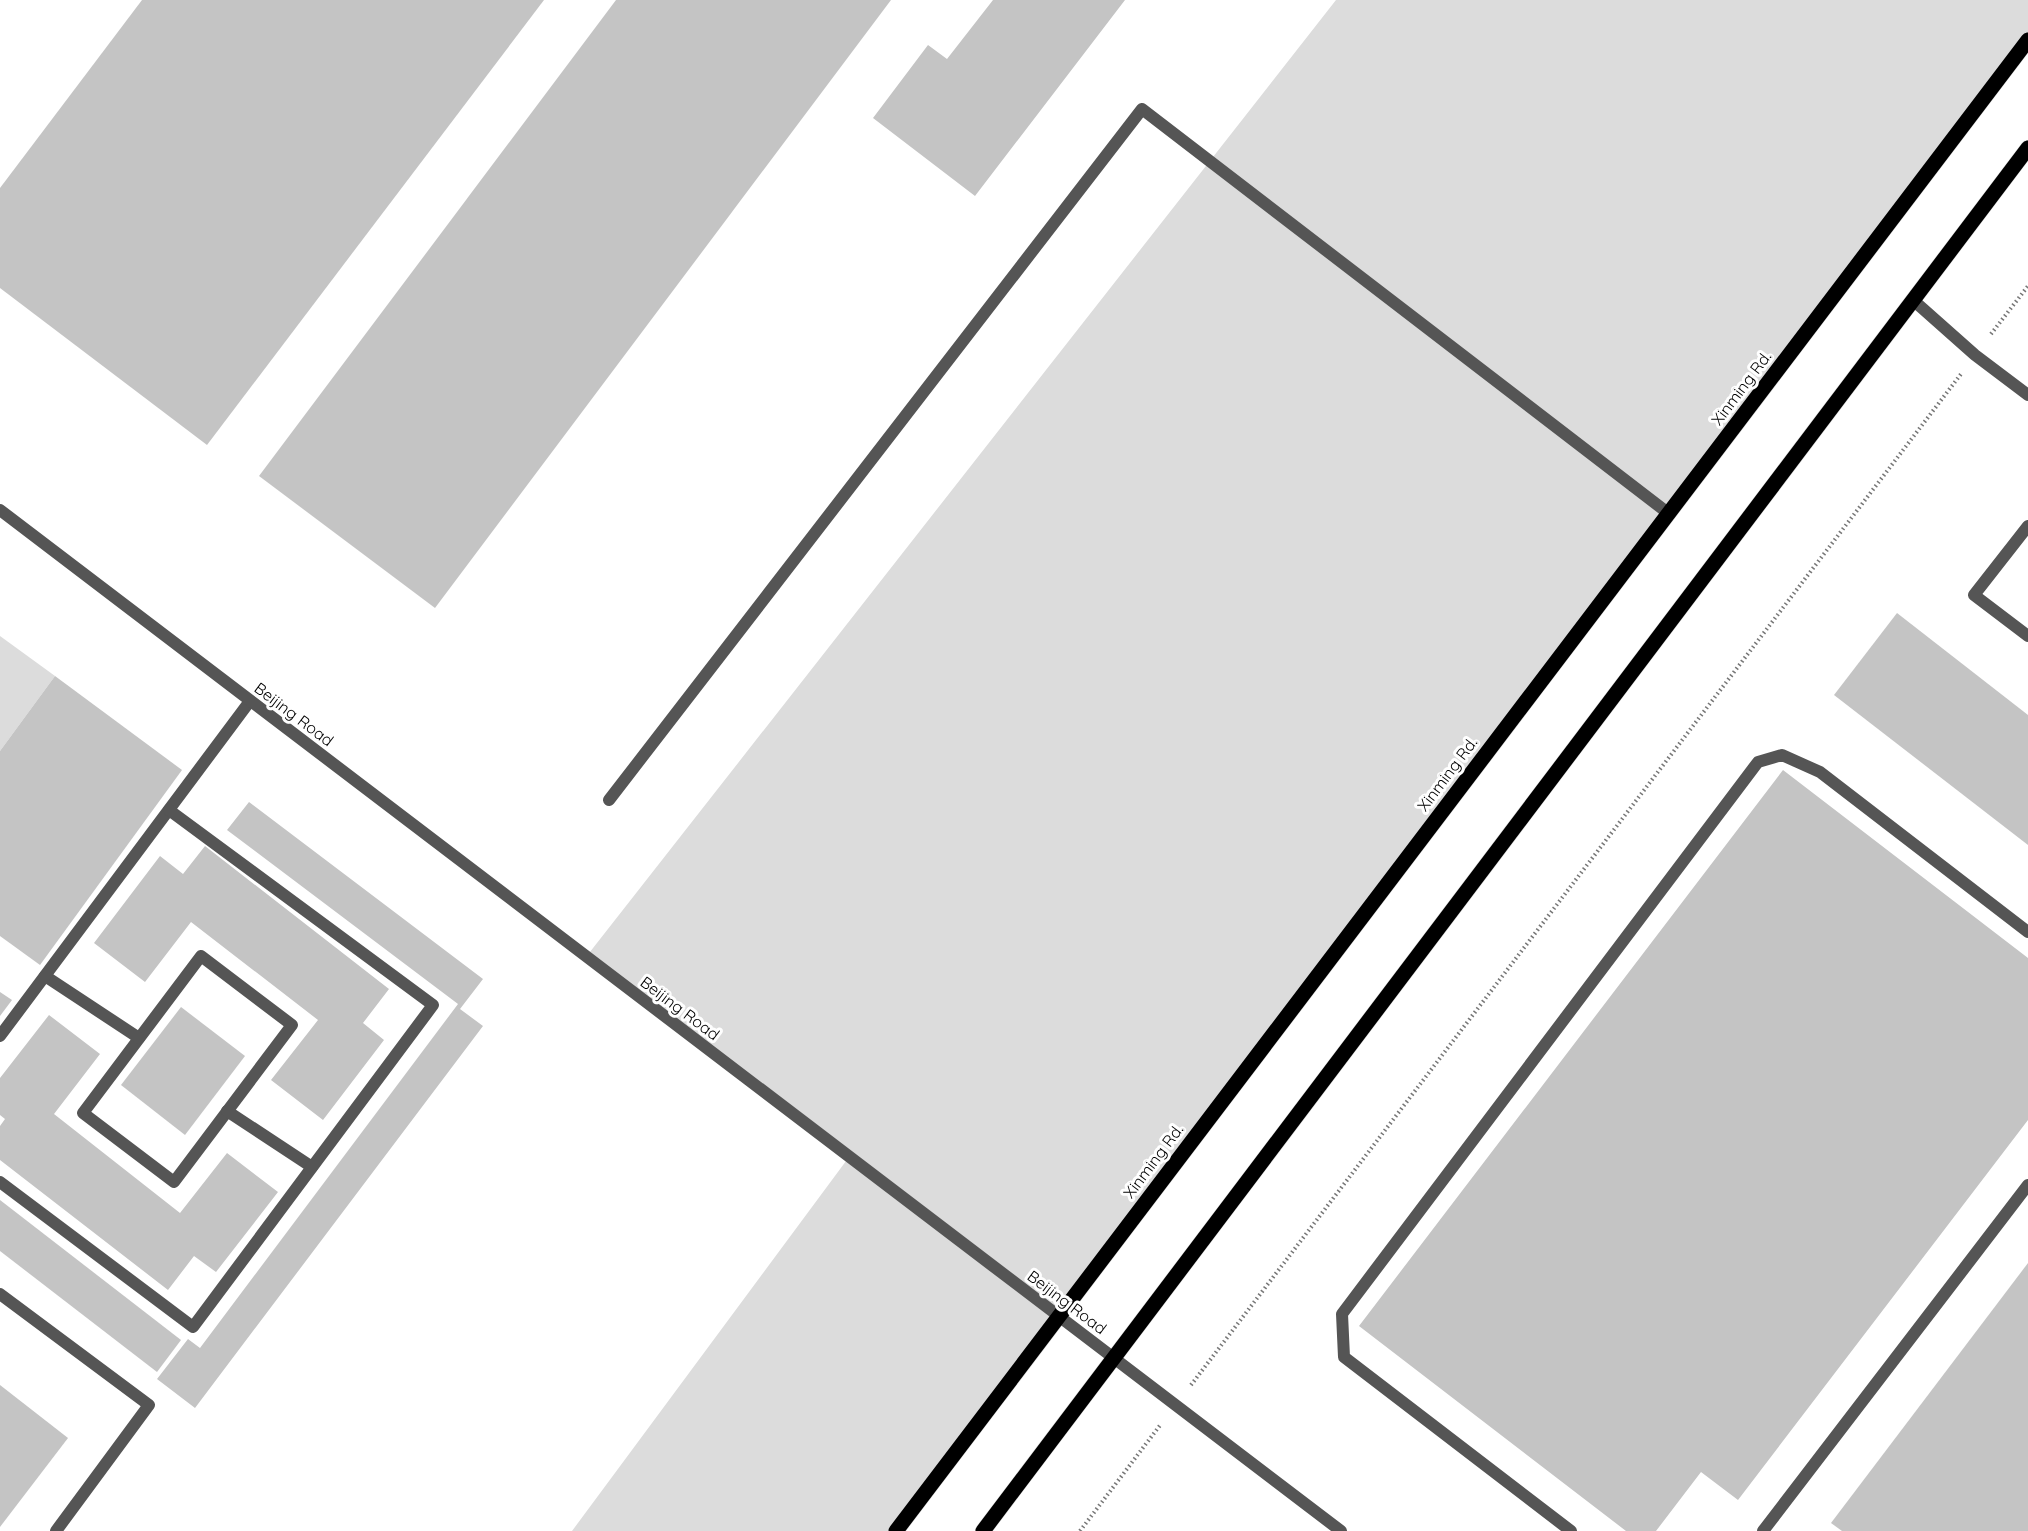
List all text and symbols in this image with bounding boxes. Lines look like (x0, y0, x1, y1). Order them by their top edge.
street label: Xinming Rd. (1707, 347, 1775, 429)
street label: Beijing Road (250, 678, 338, 750)
street label: Xinming Rd. (1413, 733, 1481, 815)
street label: Beijing Road (636, 972, 724, 1044)
street label: Xinming Rd. (1119, 1120, 1187, 1202)
street label: Beijing Road (1023, 1266, 1111, 1338)

